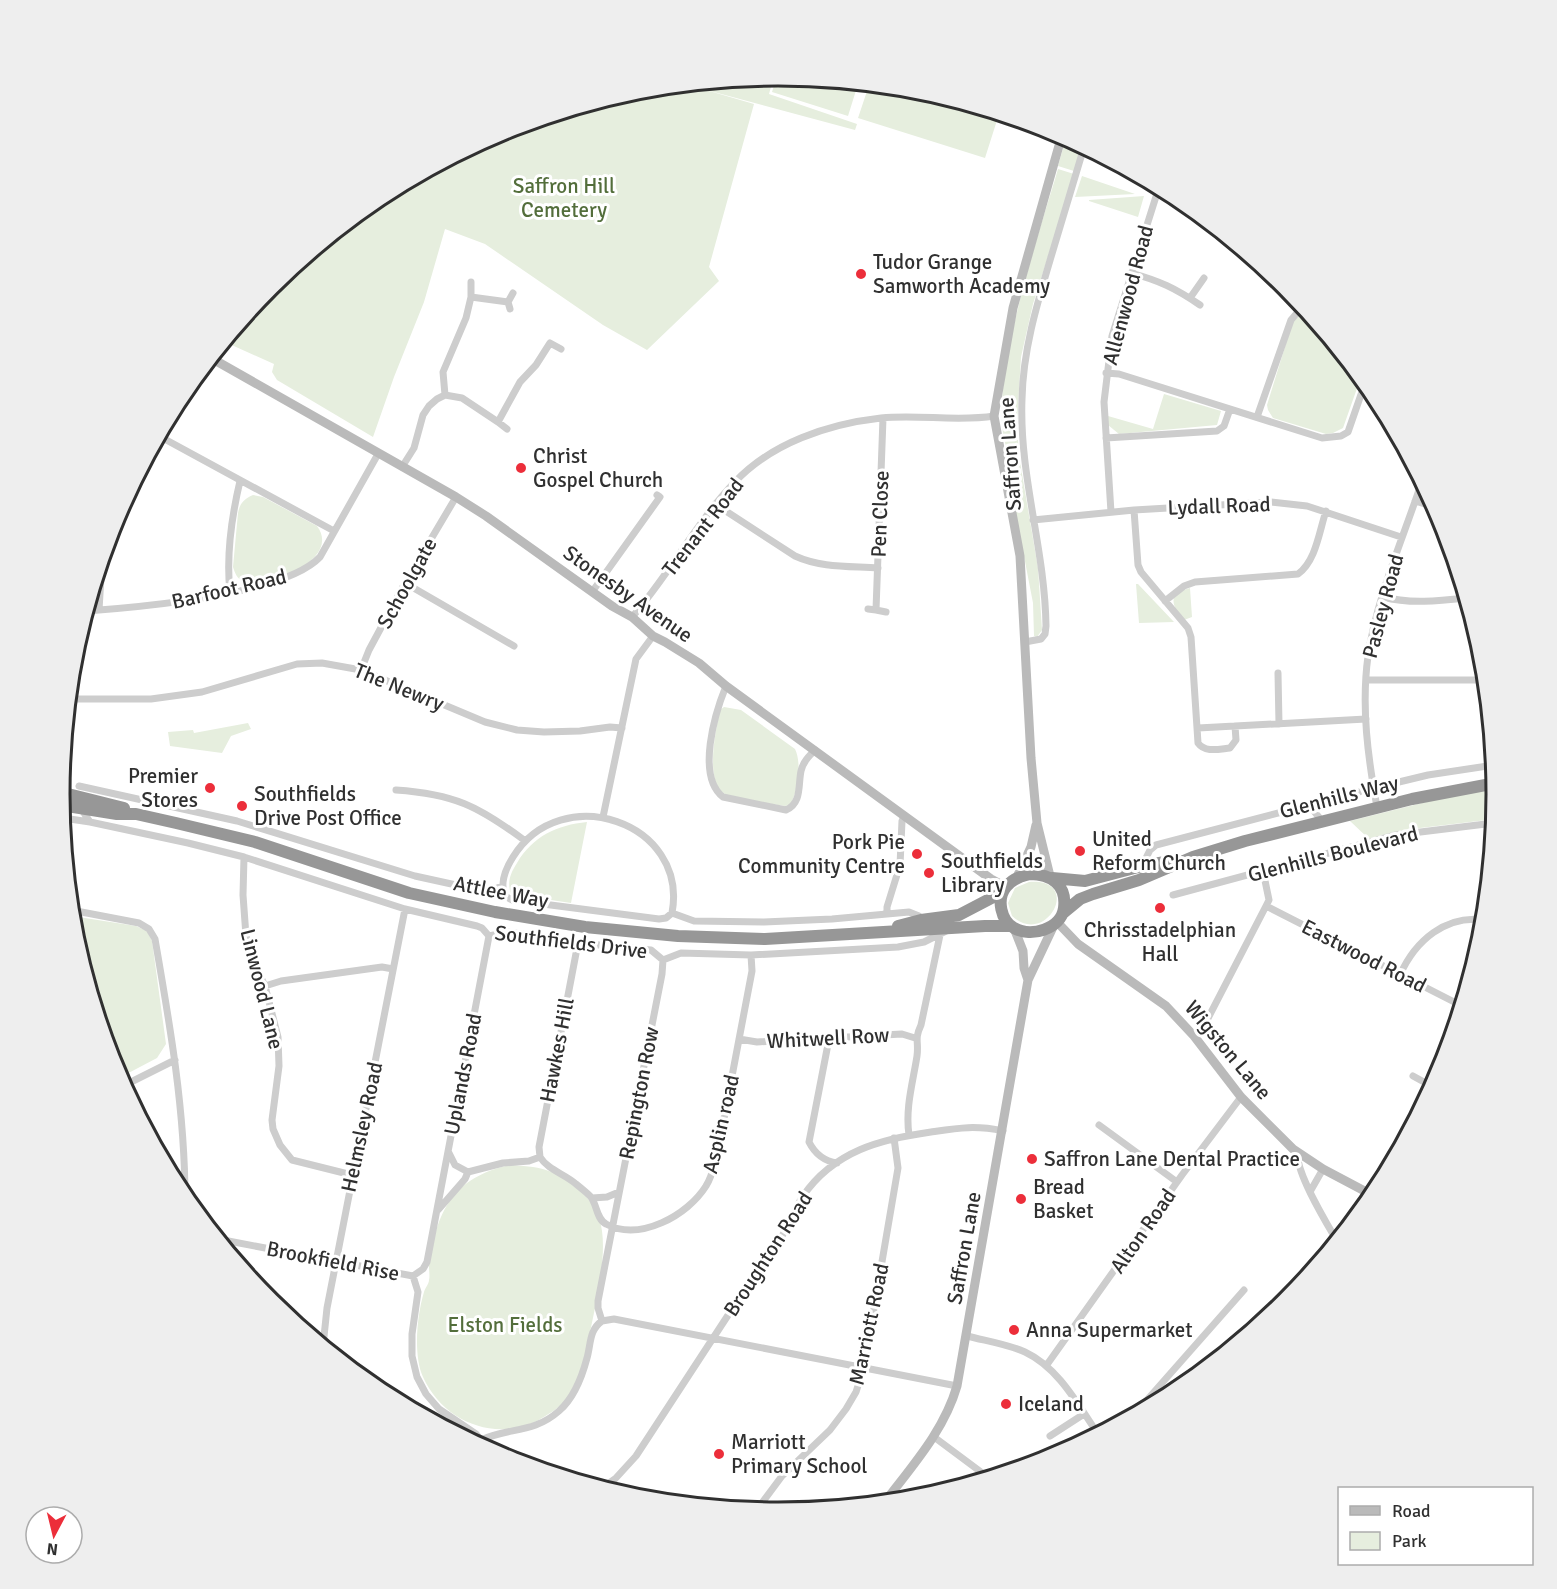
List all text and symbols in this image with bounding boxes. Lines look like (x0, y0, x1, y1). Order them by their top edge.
park label: Saffron Hill Cemetery (513, 173, 615, 223)
street label: Allenwood Road (1097, 222, 1159, 368)
place label: Tudor Grange Samworth Academy (873, 249, 1050, 299)
marker: Tudor Grange Samworth Academy (854, 267, 868, 281)
street label: Saffron Lane (993, 396, 1027, 512)
place label: Christ Gospel Church (533, 443, 663, 493)
marker: Christ Gospel Church (514, 461, 528, 475)
street label: Pen Close (865, 470, 895, 558)
street label: Trenant Road (657, 473, 749, 581)
street label: Lydall Road (1167, 491, 1271, 521)
street label: Schoolgate (371, 533, 443, 633)
street label: Stonesby Avenue (558, 540, 698, 648)
street label: Pasley Road (1357, 551, 1409, 661)
street label: Barfoot Road (169, 563, 289, 615)
street label: The Newry (350, 657, 448, 717)
place label: Premier Stores (128, 763, 198, 813)
street label: Glenhills Way (1277, 770, 1401, 824)
marker: Premier Stores (203, 781, 217, 795)
place label: Southfields Drive Post Office (254, 781, 402, 831)
marker: Southfields Drive Post Office (235, 799, 249, 813)
street label: Glenhills Boulevard (1245, 820, 1421, 888)
place label: United Reform Church (1092, 826, 1226, 876)
place label: Pork Pie Community Centre (738, 829, 905, 879)
marker: United Reform Church (1073, 844, 1087, 858)
marker: Pork Pie Community Centre (910, 847, 924, 861)
place label: Southfields Library (941, 848, 1043, 898)
marker: Southfields Library (922, 866, 936, 880)
street label: Attlee Way (451, 870, 551, 914)
marker: Chrisstadelphian Hall (1153, 901, 1167, 915)
street label: Eastwood Road (1297, 913, 1431, 999)
place label: Chrisstadelphian Hall (1084, 917, 1236, 967)
street label: Southfields Drive (493, 920, 649, 964)
street label: Linwood Lane (234, 926, 290, 1052)
street label: Hawkes Hill (534, 995, 580, 1105)
street label: Wigston Lane (1179, 995, 1277, 1105)
street label: Uplands Road (438, 1011, 488, 1137)
street label: Whitwell Row (766, 1022, 890, 1054)
street label: Repington Row (613, 1024, 665, 1162)
street label: Helmsley Road (336, 1060, 388, 1194)
street label: Asplin road (697, 1072, 745, 1176)
place label: Saffron Lane Dental Practice (1044, 1146, 1300, 1172)
marker: Saffron Lane Dental Practice (1025, 1152, 1039, 1166)
place label: Bread Basket (1033, 1174, 1094, 1224)
street label: Alton Road (1104, 1184, 1182, 1278)
street label: Broughton Road (718, 1187, 818, 1321)
street label: Saffron Lane (941, 1190, 987, 1306)
marker: Bread Basket (1014, 1192, 1028, 1206)
street label: Brookfield Rise (264, 1235, 402, 1287)
street label: Marriott Road (843, 1261, 895, 1387)
park label: Elston Fields (448, 1312, 562, 1338)
place label: Anna Supermarket (1026, 1317, 1193, 1343)
marker: Anna Supermarket (1007, 1323, 1021, 1337)
place label: Iceland (1018, 1391, 1084, 1417)
marker: Iceland (999, 1397, 1013, 1411)
place label: Marriott Primary School (731, 1429, 867, 1479)
marker: Marriott Primary School (712, 1447, 726, 1461)
legend (1338, 1487, 1533, 1565)
text: Road (1392, 1500, 1431, 1522)
north arrow (24, 1505, 84, 1565)
text: Park (1392, 1530, 1427, 1552)
text: N (46, 1538, 59, 1559)

